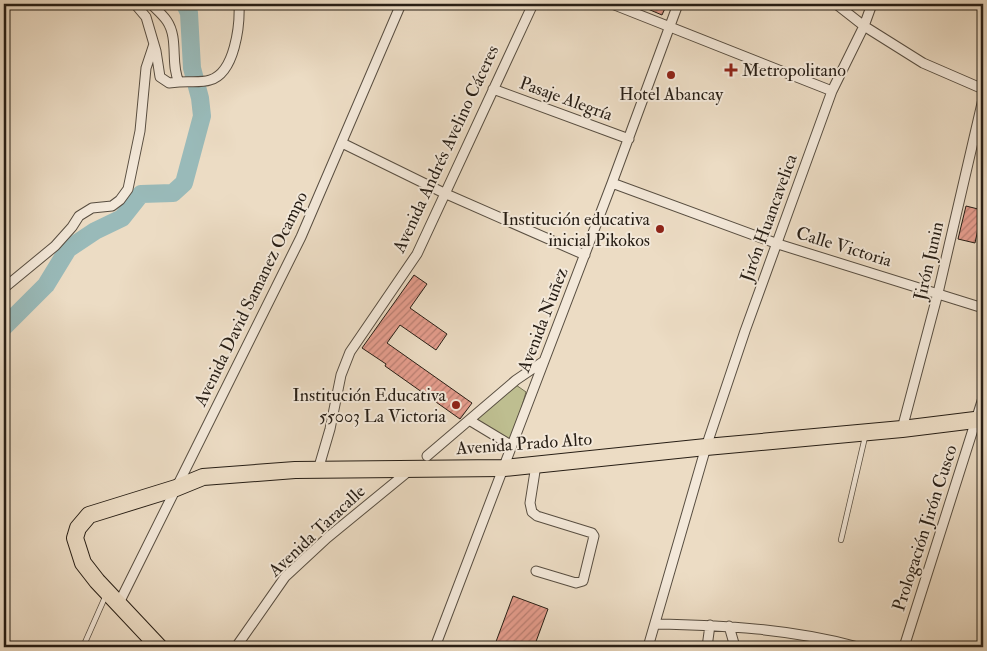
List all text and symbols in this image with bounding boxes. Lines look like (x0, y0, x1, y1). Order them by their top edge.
street label: Avenida Andrés Avelino Cáceres (387, 41, 504, 257)
place label: Metropolitano (742, 59, 846, 82)
marker: Metropolitano (724, 63, 738, 77)
marker: Hotel Abancay (665, 69, 677, 81)
street label: Pasaje Alegría (516, 71, 616, 127)
place label: Hotel Abancay (619, 83, 724, 106)
street label: Jirón Huancavelica (735, 150, 803, 286)
street label: Avenida David Samanez Ocampo (188, 188, 313, 411)
place label: Institución educativa inicial Pikokos (502, 208, 651, 252)
street label: Jirón Junin (909, 219, 949, 304)
street label: Calle Victoria (793, 222, 895, 273)
marker: Institución educativa inicial Pikokos (654, 223, 666, 235)
street label: Avenida Nuñez (512, 264, 574, 377)
place label: Institución Educativa 55003 La Victoria (292, 384, 447, 428)
marker: Institución Educativa 55003 La Victoria (450, 399, 462, 411)
street label: Avenida Prado Alto (454, 428, 593, 460)
street label: Prologación Jirón Cusco (887, 442, 963, 614)
street label: Avenida Taracalle (263, 480, 371, 582)

